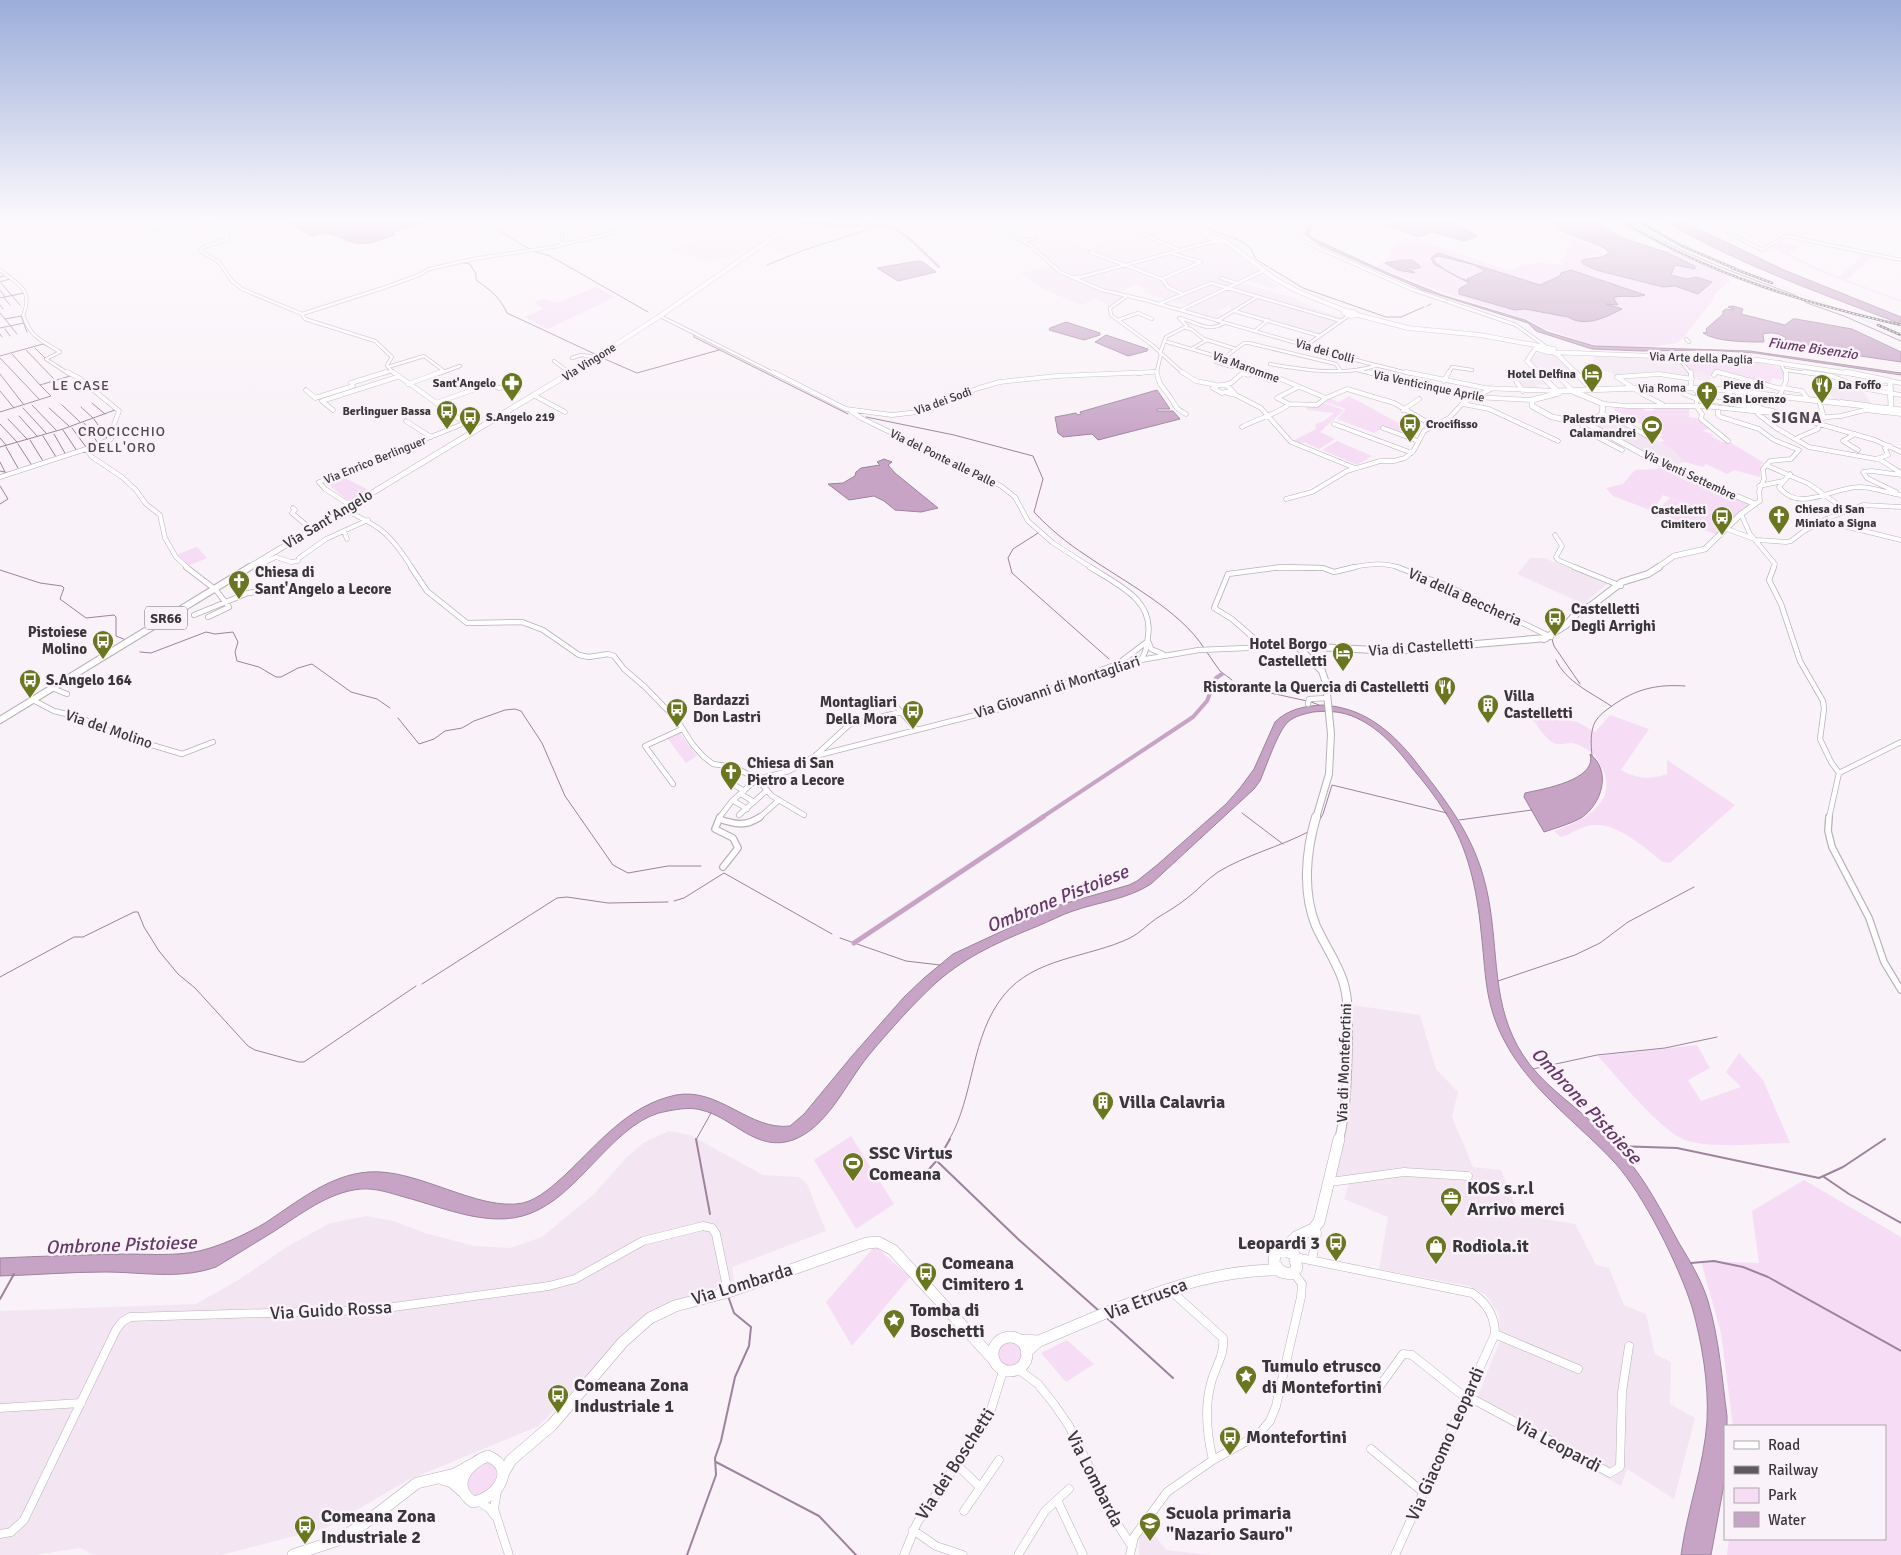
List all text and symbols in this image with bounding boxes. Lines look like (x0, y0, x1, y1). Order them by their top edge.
water label: Fiume Bisenzio (1767, 334, 1860, 363)
street label: Via dei Colli (1294, 336, 1356, 367)
street label: Via Vingone (560, 340, 619, 385)
street label: Via Maromme (1210, 348, 1281, 387)
street label: Via Arte della Paglia (1649, 349, 1753, 368)
hotel icon: Hotel Delfina (1580, 362, 1604, 393)
street label: Via Venticinque Aprile (1372, 367, 1486, 406)
place label: Hotel Delfina (1507, 367, 1576, 382)
pharmacy icon: Sant'Angelo (500, 371, 524, 402)
restaurant icon: Da Foffo (1810, 373, 1834, 404)
place label: Sant'Angelo (433, 376, 496, 391)
district label: LE CASE (52, 377, 110, 394)
place label: Pieve di San Lorenzo (1723, 378, 1786, 407)
place label: Da Foffo (1838, 378, 1881, 393)
church icon: Pieve di San Lorenzo (1695, 380, 1719, 411)
street label: Via Roma (1638, 381, 1686, 396)
street label: Via dei Sodi (913, 384, 974, 419)
bus stop icon: Berlinguer Bassa (435, 399, 459, 430)
place label: Berlinguer Bassa (342, 404, 431, 419)
bus stop icon: S.Angelo 219 (458, 405, 482, 436)
district label: SIGNA (1772, 408, 1822, 428)
place label: S.Angelo 219 (486, 410, 555, 425)
bus stop icon: Crocifisso (1398, 412, 1422, 443)
place label: Palestra Piero Calamandrei (1563, 412, 1636, 441)
sports icon: Palestra Piero Calamandrei (1640, 414, 1664, 445)
place label: Crocifisso (1426, 417, 1478, 432)
district label: CROCICCHIO DELL'ORO (78, 423, 166, 456)
street label: Via del Ponte alle Palle (887, 426, 998, 491)
street label: Via Enrico Berlinguer (322, 433, 429, 488)
street label: Via Venti Settembre (1641, 447, 1739, 504)
street label: Via Sant'Angelo (280, 485, 376, 553)
place label: Chiesa di San Miniato a Signa (1795, 502, 1876, 531)
place label: Castelletti Cimitero (1651, 503, 1706, 532)
church icon: Chiesa di San Miniato a Signa (1767, 504, 1791, 535)
bus stop icon: Castelletti Cimitero (1710, 505, 1734, 536)
place label: Chiesa di Sant'Angelo a Lecore (255, 563, 391, 598)
street label: Via della Beccheria (1405, 564, 1525, 630)
church icon: Chiesa di Sant'Angelo a Lecore (227, 569, 251, 600)
place label: Castelletti Degli Arrighi (1571, 600, 1656, 635)
road number: SR66 (145, 606, 187, 630)
bus stop icon: Castelletti Degli Arrighi (1543, 606, 1567, 637)
place label: Pistoiese Molino (28, 623, 87, 658)
bus stop icon: Pistoiese Molino (91, 629, 115, 660)
street label: Via di Castelletti (1368, 634, 1474, 660)
place label: Hotel Borgo Castelletti (1249, 635, 1327, 670)
hotel icon: Hotel Borgo Castelletti (1331, 641, 1355, 672)
street label: Via Giovanni di Montagliari (972, 652, 1142, 722)
bus stop icon: S.Angelo 164 (18, 668, 42, 699)
place label: S.Angelo 164 (46, 671, 132, 689)
restaurant icon: Ristorante la Quercia di Castelletti (1433, 675, 1457, 706)
place label: Ristorante la Quercia di Castelletti (1203, 678, 1429, 696)
place label: Villa Castelletti (1504, 687, 1573, 722)
place label: Bardazzi Don Lastri (693, 691, 761, 726)
place label: Montagliari Della Mora (820, 693, 897, 728)
building icon: Villa Castelletti (1476, 693, 1500, 724)
bus stop icon: Bardazzi Don Lastri (665, 697, 689, 728)
bus stop icon: Montagliari Della Mora (901, 699, 925, 730)
street label: Via del Molino (63, 706, 155, 752)
place label: Chiesa di San Pietro a Lecore (747, 754, 844, 789)
church icon: Chiesa di San Pietro a Lecore (719, 760, 743, 791)
water label: Ombrone Pistoiese (983, 859, 1133, 938)
street label: Via di Montefortini (1333, 1003, 1355, 1123)
water label: Ombrone Pistoiese (1526, 1042, 1648, 1170)
building icon: Villa Calavria (1091, 1090, 1115, 1121)
place label: Villa Calavria (1119, 1091, 1225, 1113)
place label: SSC Virtus Comeana (869, 1142, 953, 1185)
sports icon: SSC Virtus Comeana (841, 1151, 865, 1182)
place label: KOS s.r.l Arrivo merci (1467, 1177, 1565, 1220)
office icon: KOS s.r.l Arrivo merci (1439, 1186, 1463, 1217)
water label: Ombrone Pistoiese (45, 1230, 199, 1260)
bus stop icon: Leopardi 3 (1324, 1231, 1348, 1262)
place label: Leopardi 3 (1238, 1232, 1320, 1254)
shop icon: Rodiola.it (1424, 1234, 1448, 1265)
place label: Rodiola.it (1452, 1235, 1529, 1257)
place label: Comeana Cimitero 1 (942, 1252, 1024, 1295)
street label: Via Lombarda (689, 1258, 795, 1310)
bus stop icon: Comeana Cimitero 1 (914, 1261, 938, 1292)
street label: Via Etrusca (1102, 1273, 1190, 1325)
street label: Via Guido Rossa (269, 1296, 393, 1324)
place label: Tomba di Boschetti (910, 1299, 985, 1342)
place icon: Tomba di Boschetti (882, 1308, 906, 1339)
place label: Tumulo etrusco di Montefortini (1262, 1355, 1382, 1398)
place icon: Tumulo etrusco di Montefortini (1234, 1364, 1258, 1395)
street label: Via Giacomo Leopardi (1401, 1364, 1489, 1524)
place label: Comeana Zona Industriale 1 (574, 1374, 689, 1417)
bus stop icon: Comeana Zona Industriale 1 (546, 1383, 570, 1414)
street label: Via dei Boschetti (911, 1404, 999, 1524)
street label: Via Leopardi (1511, 1413, 1605, 1477)
bus stop icon: Montefortini (1218, 1425, 1242, 1456)
legend (1724, 1425, 1886, 1540)
place label: Montefortini (1246, 1426, 1347, 1448)
street label: Via Lombarda (1061, 1427, 1129, 1531)
text: Road (1768, 1436, 1800, 1454)
text: Railway (1768, 1461, 1818, 1479)
text: Park (1768, 1486, 1797, 1504)
place label: Scuola primaria "Nazario Sauro" (1166, 1502, 1293, 1545)
place label: Comeana Zona Industriale 2 (321, 1505, 436, 1548)
school or university icon: Scuola primaria "Nazario Sauro" (1138, 1511, 1162, 1542)
text: Water (1768, 1511, 1806, 1529)
bus stop icon: Comeana Zona Industriale 2 (293, 1514, 317, 1545)

